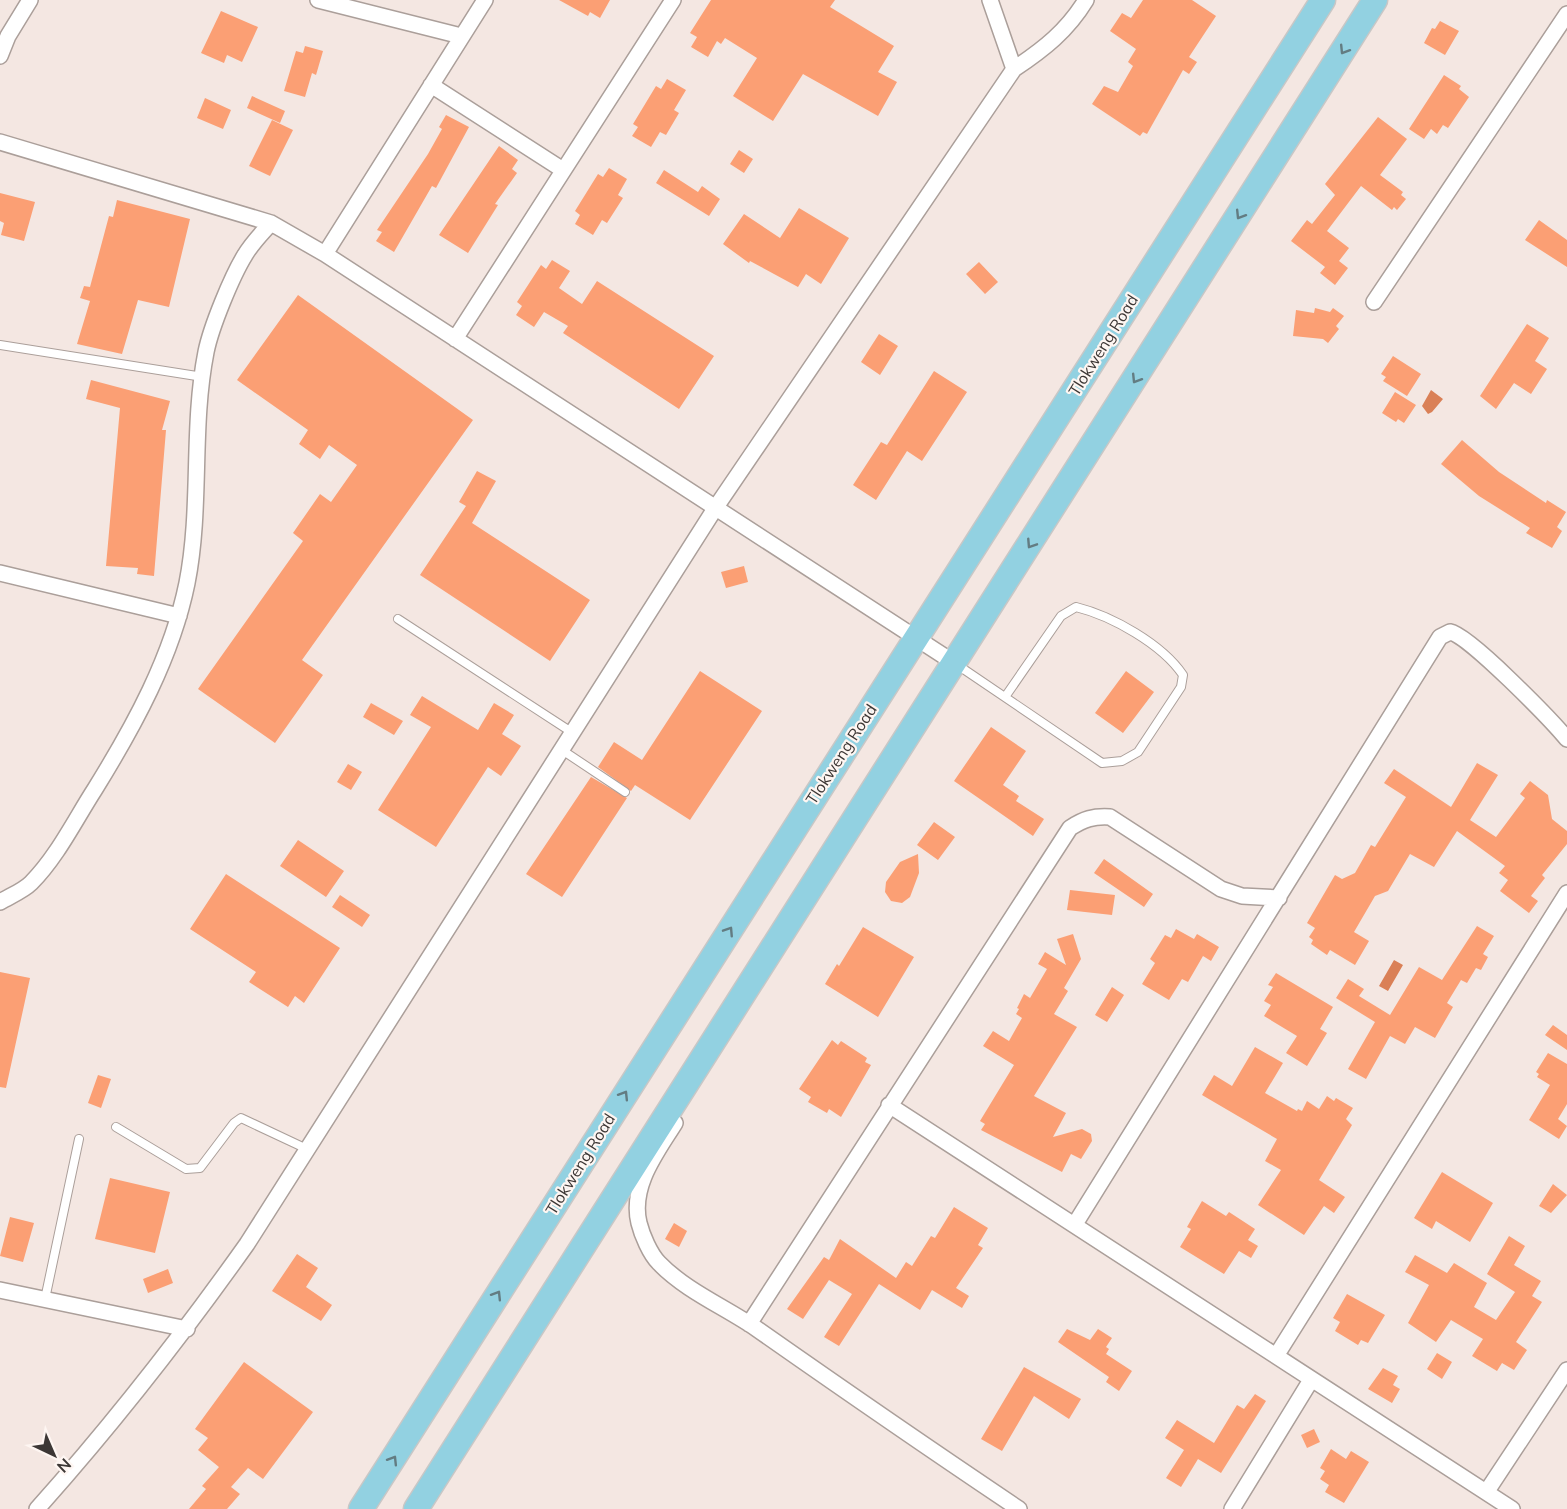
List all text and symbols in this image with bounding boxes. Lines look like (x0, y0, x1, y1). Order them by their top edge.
one-way arrow (1341, 43, 1352, 54)
one-way arrow (1237, 208, 1248, 219)
street label: Tlokweng Road (1064, 291, 1142, 399)
one-way arrow (1132, 373, 1144, 383)
one-way arrow (1027, 537, 1038, 548)
street label: Tlokweng Road (801, 700, 881, 808)
one-way arrow (721, 927, 733, 937)
one-way arrow (616, 1091, 628, 1101)
street label: Tlokweng Road (541, 1110, 619, 1218)
one-way arrow (490, 1291, 501, 1302)
north arrow (24, 1425, 84, 1485)
text: N (53, 1454, 76, 1477)
one-way arrow (385, 1456, 397, 1466)

